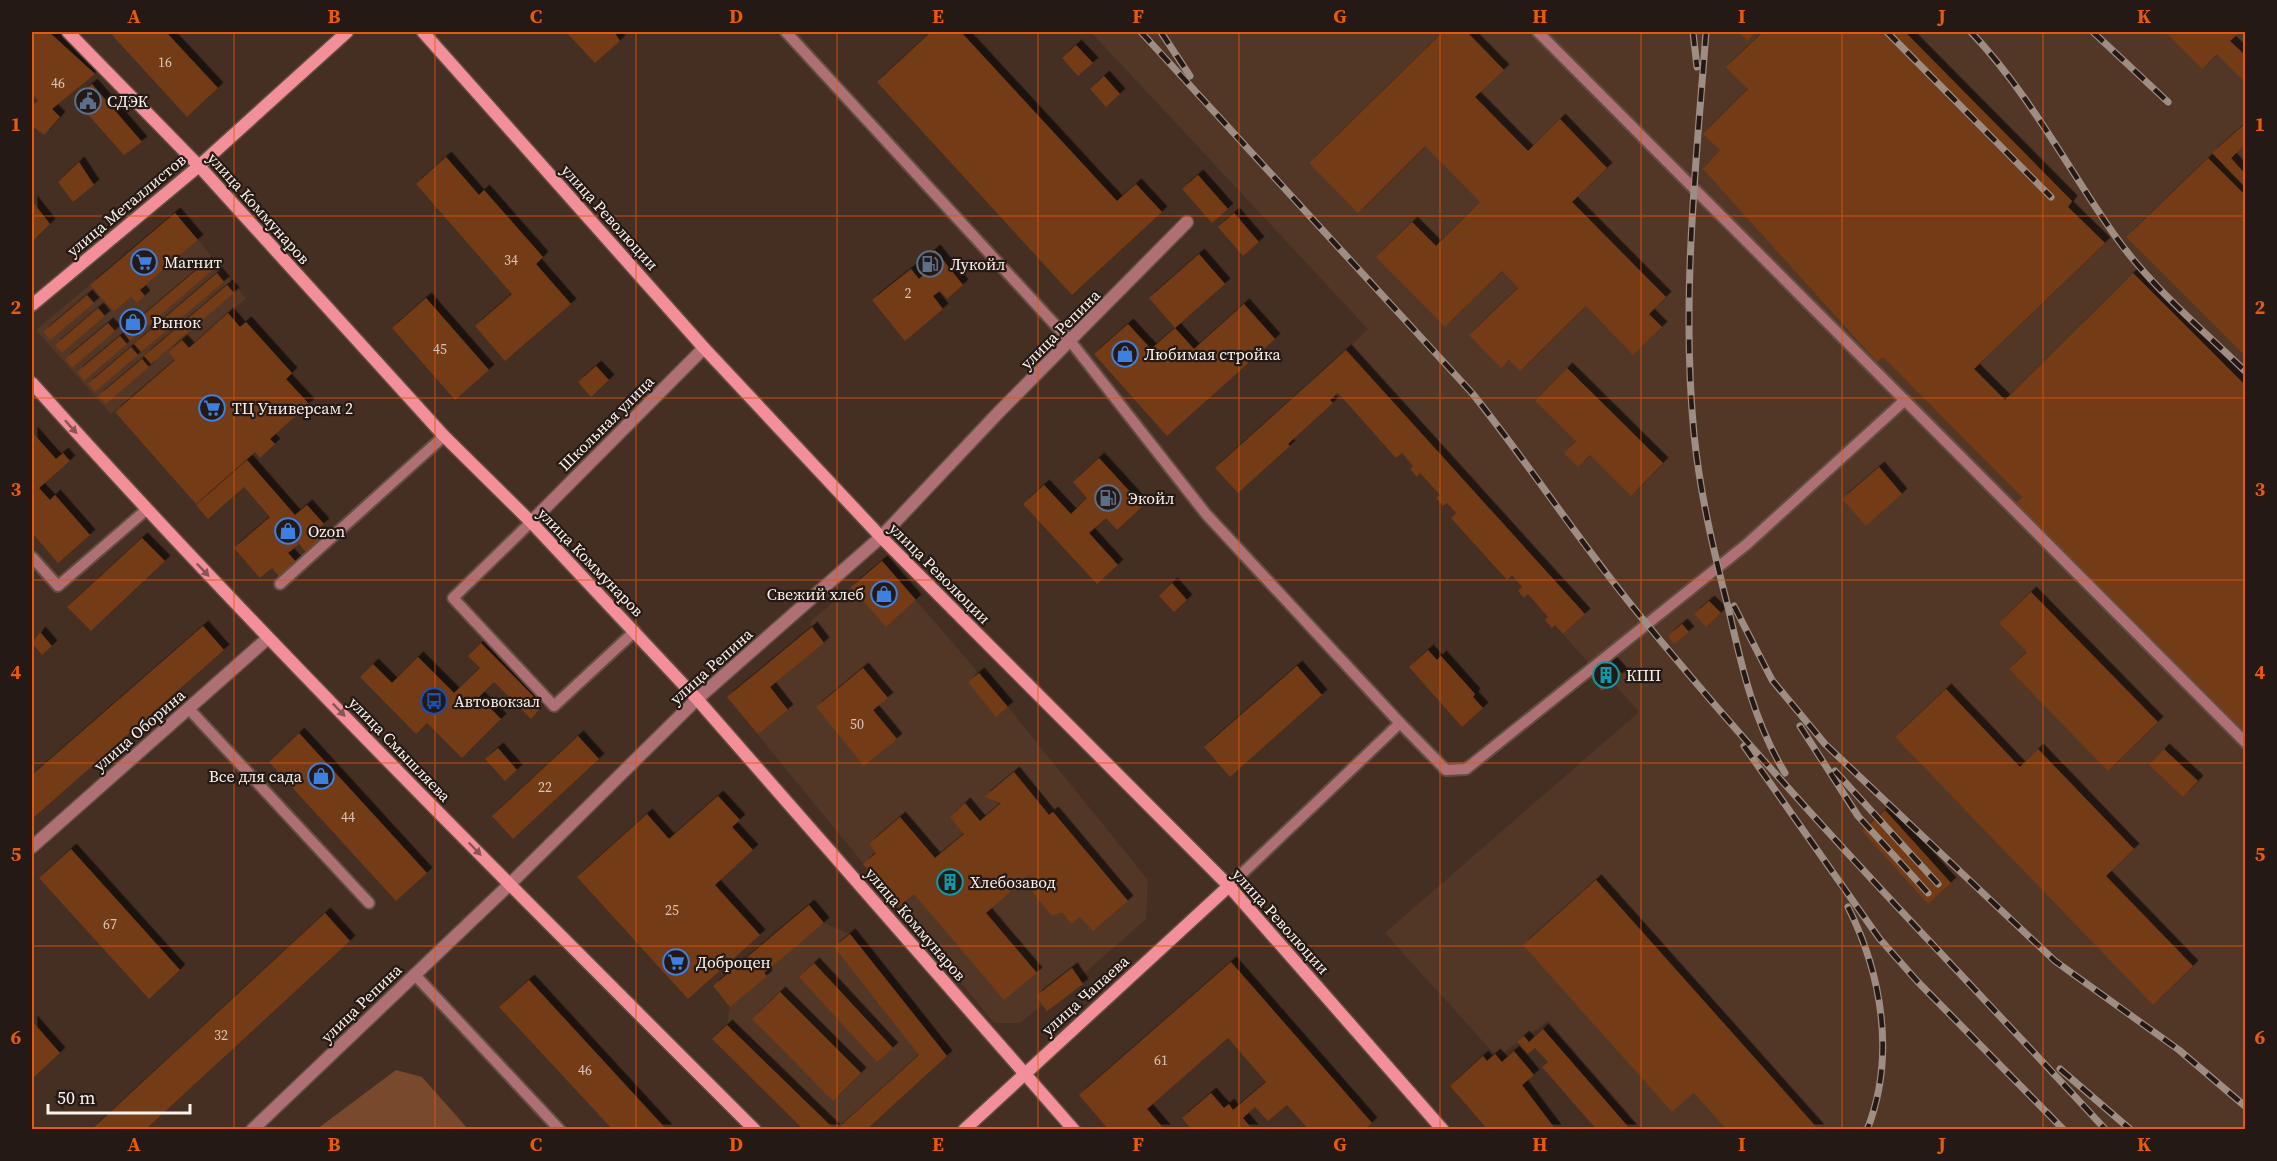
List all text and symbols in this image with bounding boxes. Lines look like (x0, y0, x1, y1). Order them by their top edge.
text: A (127, 2, 141, 30)
text: B (327, 2, 341, 30)
text: C (530, 2, 542, 30)
text: D (729, 2, 743, 30)
text: E (932, 2, 944, 30)
text: F (1132, 2, 1144, 30)
text: G (1333, 2, 1347, 30)
text: H (1532, 2, 1548, 30)
text: I (1738, 2, 1746, 30)
text: J (1936, 2, 1946, 30)
text: K (2137, 2, 2151, 30)
house number: 16 (158, 52, 172, 72)
house number: 46 (51, 73, 65, 93)
public building icon: СДЭК (73, 86, 103, 116)
place label: СДЭК (107, 90, 149, 112)
text: 1 (11, 110, 21, 138)
text: 1 (2255, 110, 2265, 138)
street label: улица Коммунаров (203, 147, 315, 269)
street label: улица Металлистов (62, 149, 190, 261)
street label: улица Революции (557, 159, 663, 275)
supermarket icon: Магнит (129, 247, 159, 277)
fuel station icon: Лукойл (915, 249, 945, 279)
house number: 34 (504, 250, 518, 270)
place label: Магнит (164, 251, 223, 273)
place label: Лукойл (950, 253, 1006, 275)
house number: 2 (905, 283, 912, 303)
street label: улица Репина (1015, 284, 1105, 374)
text: 2 (11, 293, 22, 321)
text: 2 (2255, 293, 2266, 321)
shop icon: Рынок (118, 307, 148, 337)
place label: Рынок (152, 311, 201, 333)
house number: 45 (433, 339, 447, 359)
shop icon: Любимая стройка (1110, 339, 1140, 369)
place label: Любимая стройка (1144, 343, 1281, 365)
street label: Школьная улица (553, 370, 659, 476)
supermarket icon: ТЦ Универсам 2 (197, 393, 227, 423)
place label: ТЦ Универсам 2 (232, 397, 353, 419)
one-way arrow (64, 419, 77, 434)
text: 3 (11, 475, 22, 503)
text: 3 (2255, 475, 2266, 503)
fuel station icon: Экойл (1093, 483, 1123, 513)
place label: Экойл (1128, 487, 1175, 509)
street label: улица Коммунаров (533, 503, 649, 621)
shop icon: Ozon (273, 516, 303, 546)
street label: улица Революции (884, 517, 996, 629)
place label: Ozon (308, 520, 345, 542)
one-way arrow (196, 562, 209, 577)
shop icon: Свежий хлеб (869, 579, 899, 609)
place label: Свежий хлеб (767, 583, 864, 605)
street label: улица Репина (665, 622, 758, 709)
text: 4 (11, 658, 22, 686)
text: 4 (2255, 658, 2266, 686)
building icon: КПП (1591, 660, 1621, 690)
place label: КПП (1626, 664, 1661, 686)
street label: улица Оборина (88, 683, 190, 776)
bus stop icon: Автовокзал (419, 686, 449, 716)
place label: Автовокзал (454, 690, 540, 712)
street label: улица Смышляева (344, 692, 457, 807)
one-way arrow (331, 703, 345, 717)
house number: 50 (850, 714, 864, 734)
shop icon: Все для сада (306, 761, 336, 791)
place label: Все для сада (209, 765, 303, 787)
house number: 22 (538, 777, 552, 797)
house number: 44 (341, 807, 355, 827)
text: 5 (11, 840, 22, 868)
text: 5 (2255, 840, 2266, 868)
one-way arrow (468, 842, 482, 856)
street label: улица Коммунаров (861, 863, 971, 985)
street label: улица Революции (1228, 863, 1334, 979)
building icon: Хлебозавод (935, 867, 965, 897)
place label: Хлебозавод (970, 871, 1056, 893)
house number: 25 (665, 900, 679, 920)
house number: 67 (103, 914, 117, 934)
supermarket icon: Доброцен (661, 947, 691, 977)
street label: улица Чапаева (1037, 949, 1134, 1040)
place label: Доброцен (696, 951, 771, 973)
street label: улица Репина (316, 958, 407, 1047)
text: 6 (11, 1023, 22, 1051)
text: 6 (2255, 1023, 2266, 1051)
house number: 32 (214, 1025, 228, 1045)
house number: 61 (1154, 1050, 1168, 1070)
house number: 46 (578, 1060, 592, 1080)
scale bar (48, 1077, 190, 1115)
text: 50 m (57, 1085, 95, 1110)
text: A (127, 1130, 141, 1158)
text: B (327, 1130, 341, 1158)
text: C (530, 1130, 542, 1158)
text: D (729, 1130, 743, 1158)
text: E (932, 1130, 944, 1158)
text: F (1132, 1130, 1144, 1158)
text: G (1333, 1130, 1347, 1158)
text: H (1532, 1130, 1548, 1158)
text: I (1738, 1130, 1746, 1158)
text: J (1936, 1130, 1946, 1158)
text: K (2137, 1130, 2151, 1158)

